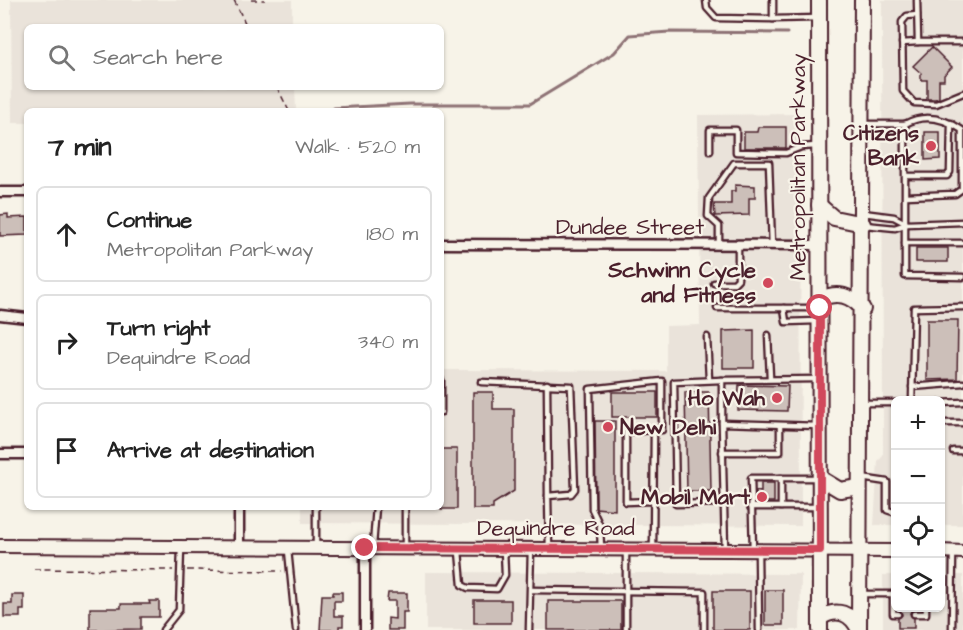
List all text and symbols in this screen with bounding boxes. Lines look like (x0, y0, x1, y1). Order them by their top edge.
search box (24, 24, 444, 90)
icon: search (45, 41, 78, 74)
text: Search here (93, 42, 223, 73)
street label: Metropolitan Parkway (783, 54, 815, 280)
place label: Citizens Bank (843, 118, 919, 174)
text: 7 min (48, 129, 112, 165)
text: Walk · 520 m (295, 133, 420, 161)
marker: Citizens Bank (924, 139, 938, 153)
text: Continue (107, 205, 192, 236)
street label: Dundee Street (556, 212, 704, 243)
icon: ahead (50, 218, 83, 251)
text: 180 m (366, 220, 418, 248)
text: Metropolitan Parkway (107, 236, 313, 264)
place label: Schwinn Cycle and Fitness (607, 255, 756, 311)
marker: Schwinn Cycle and Fitness (761, 276, 775, 290)
route start (806, 294, 832, 320)
text: Turn right (107, 313, 210, 344)
icon: right (50, 326, 83, 359)
text: 340 m (358, 328, 418, 356)
text: Dequindre Road (107, 344, 250, 372)
place label: Ho Wah (688, 383, 766, 414)
marker: Ho Wah (770, 391, 784, 405)
map controls (891, 396, 945, 612)
button: + (891, 396, 945, 450)
place label: New Delhi (620, 412, 717, 443)
marker: New Delhi (601, 420, 615, 434)
icon: arrive (50, 434, 83, 467)
text: Arrive at destination (107, 435, 314, 466)
button: − (891, 450, 945, 504)
place label: Mobil Mart (641, 482, 751, 513)
marker: Mobil Mart (755, 490, 769, 504)
button: locate (891, 504, 945, 558)
street label: Dequindre Road (477, 513, 635, 544)
route end (351, 534, 377, 560)
button: layers (891, 558, 945, 612)

